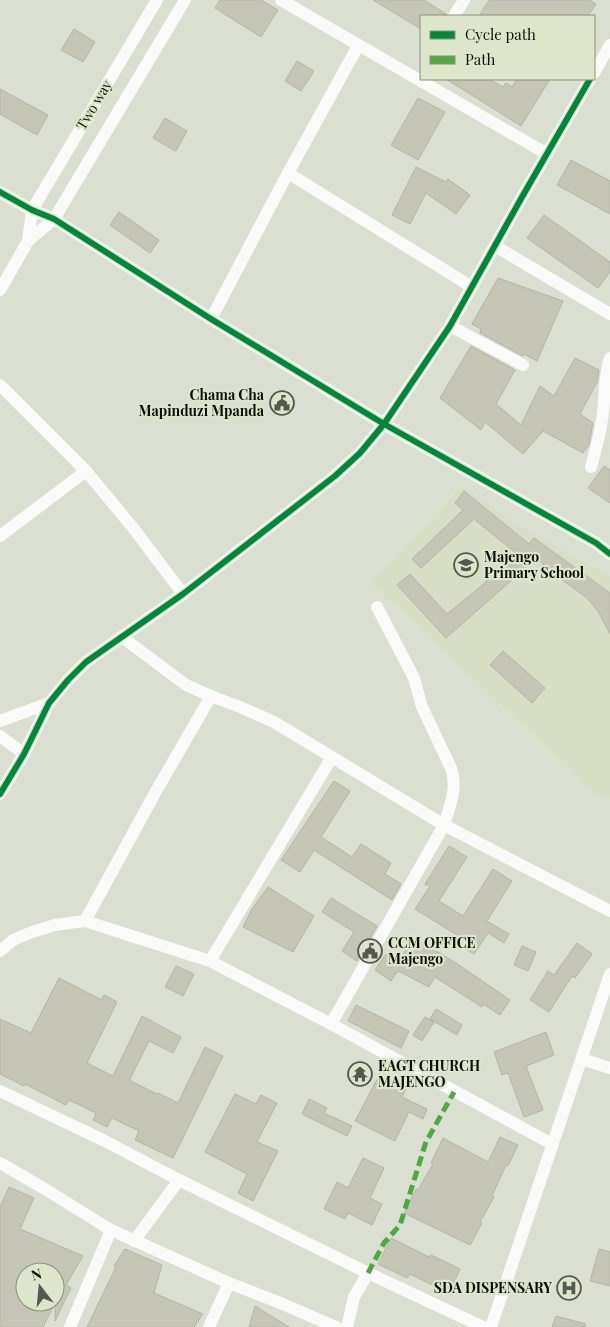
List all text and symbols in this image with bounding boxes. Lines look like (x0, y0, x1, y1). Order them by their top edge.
legend (420, 15, 595, 80)
text: Cycle path (465, 24, 536, 44)
text: Path (465, 49, 495, 69)
street label: Two way (71, 76, 116, 133)
place label: Chama Cha Mapinduzi Mpanda (139, 385, 265, 420)
public building icon: Chama Cha Mapinduzi Mpanda (269, 390, 295, 416)
place label: Majengo Primary School (484, 547, 585, 582)
school or university icon: Majengo Primary School (453, 552, 479, 578)
place label: CCM OFFICE Majengo (388, 933, 476, 968)
public building icon: CCM OFFICE Majengo (357, 938, 383, 964)
place label: EAGT CHURCH MAJENGO (378, 1056, 480, 1091)
temple icon: EAGT CHURCH MAJENGO (347, 1061, 373, 1087)
north arrow (15, 1262, 65, 1312)
text: N (29, 1263, 44, 1285)
hospital icon: SDA DISPENSARY (556, 1275, 582, 1301)
place label: SDA DISPENSARY (434, 1278, 552, 1297)

